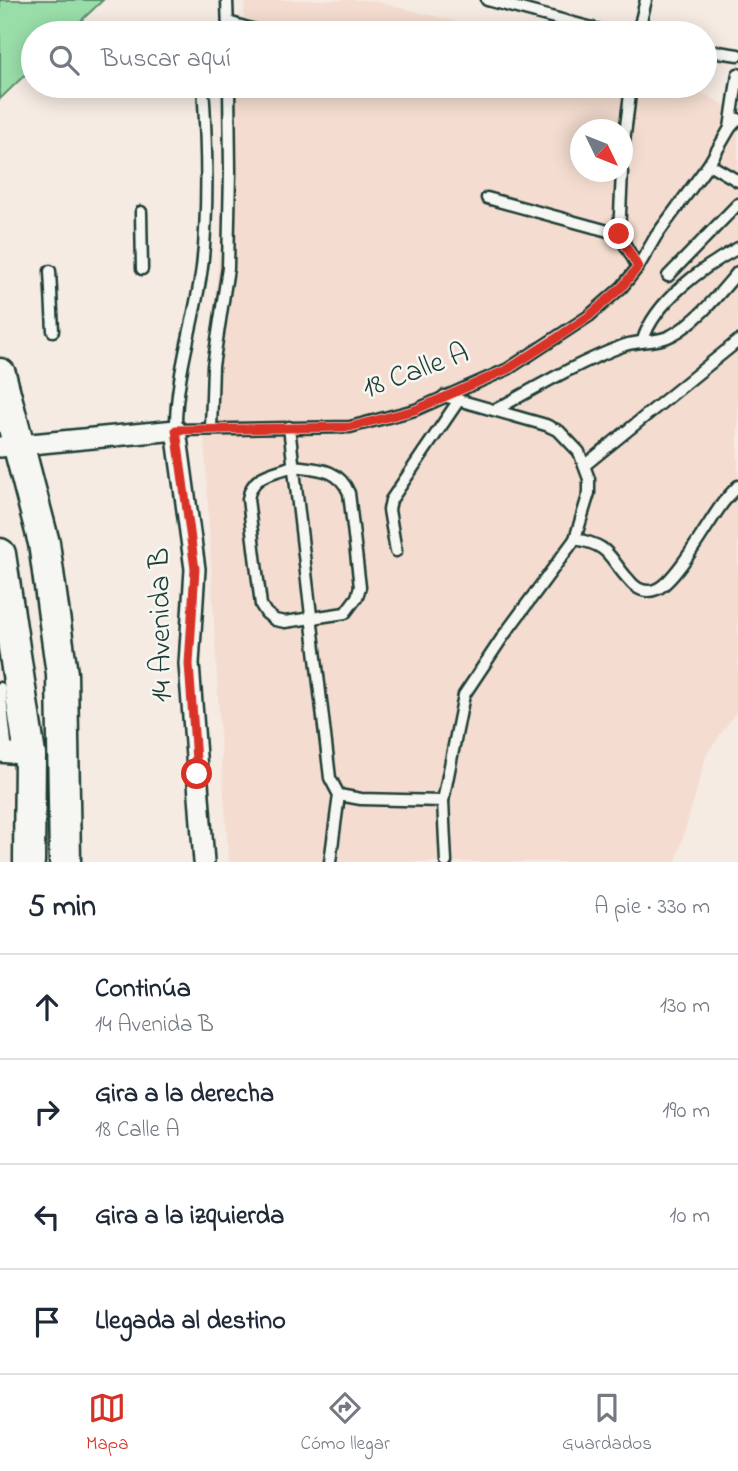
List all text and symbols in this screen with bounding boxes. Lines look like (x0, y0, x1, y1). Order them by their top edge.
search box (21, 21, 717, 98)
icon: search (45, 41, 83, 79)
text: Buscar aquí (101, 41, 231, 79)
north arrow (570, 119, 633, 182)
route end (603, 218, 634, 249)
street label: 18 Calle A (357, 332, 475, 412)
street label: 14 Avenida B (139, 547, 185, 703)
route start (181, 758, 212, 789)
text: 5 min (28, 886, 96, 930)
text: A pie · 330 m (594, 891, 710, 924)
text: Continúa (95, 971, 191, 1009)
icon: ahead (28, 988, 66, 1026)
text: 130 m (660, 990, 710, 1023)
text: 14 Avenida B (95, 1009, 214, 1042)
text: Gira a la derecha (95, 1076, 274, 1114)
icon: right (28, 1093, 66, 1131)
text: 190 m (662, 1095, 710, 1128)
text: 18 Calle A (95, 1114, 180, 1147)
icon: left (28, 1198, 66, 1236)
text: Gira a la izquierda (95, 1198, 284, 1236)
text: 10 m (669, 1200, 710, 1233)
icon: arrive (28, 1303, 66, 1341)
text: Llegada al destino (95, 1303, 286, 1341)
tab: Mapa (86, 1389, 128, 1458)
tab: Cómo llegar (301, 1389, 390, 1458)
tab: Guardados (562, 1389, 652, 1458)

